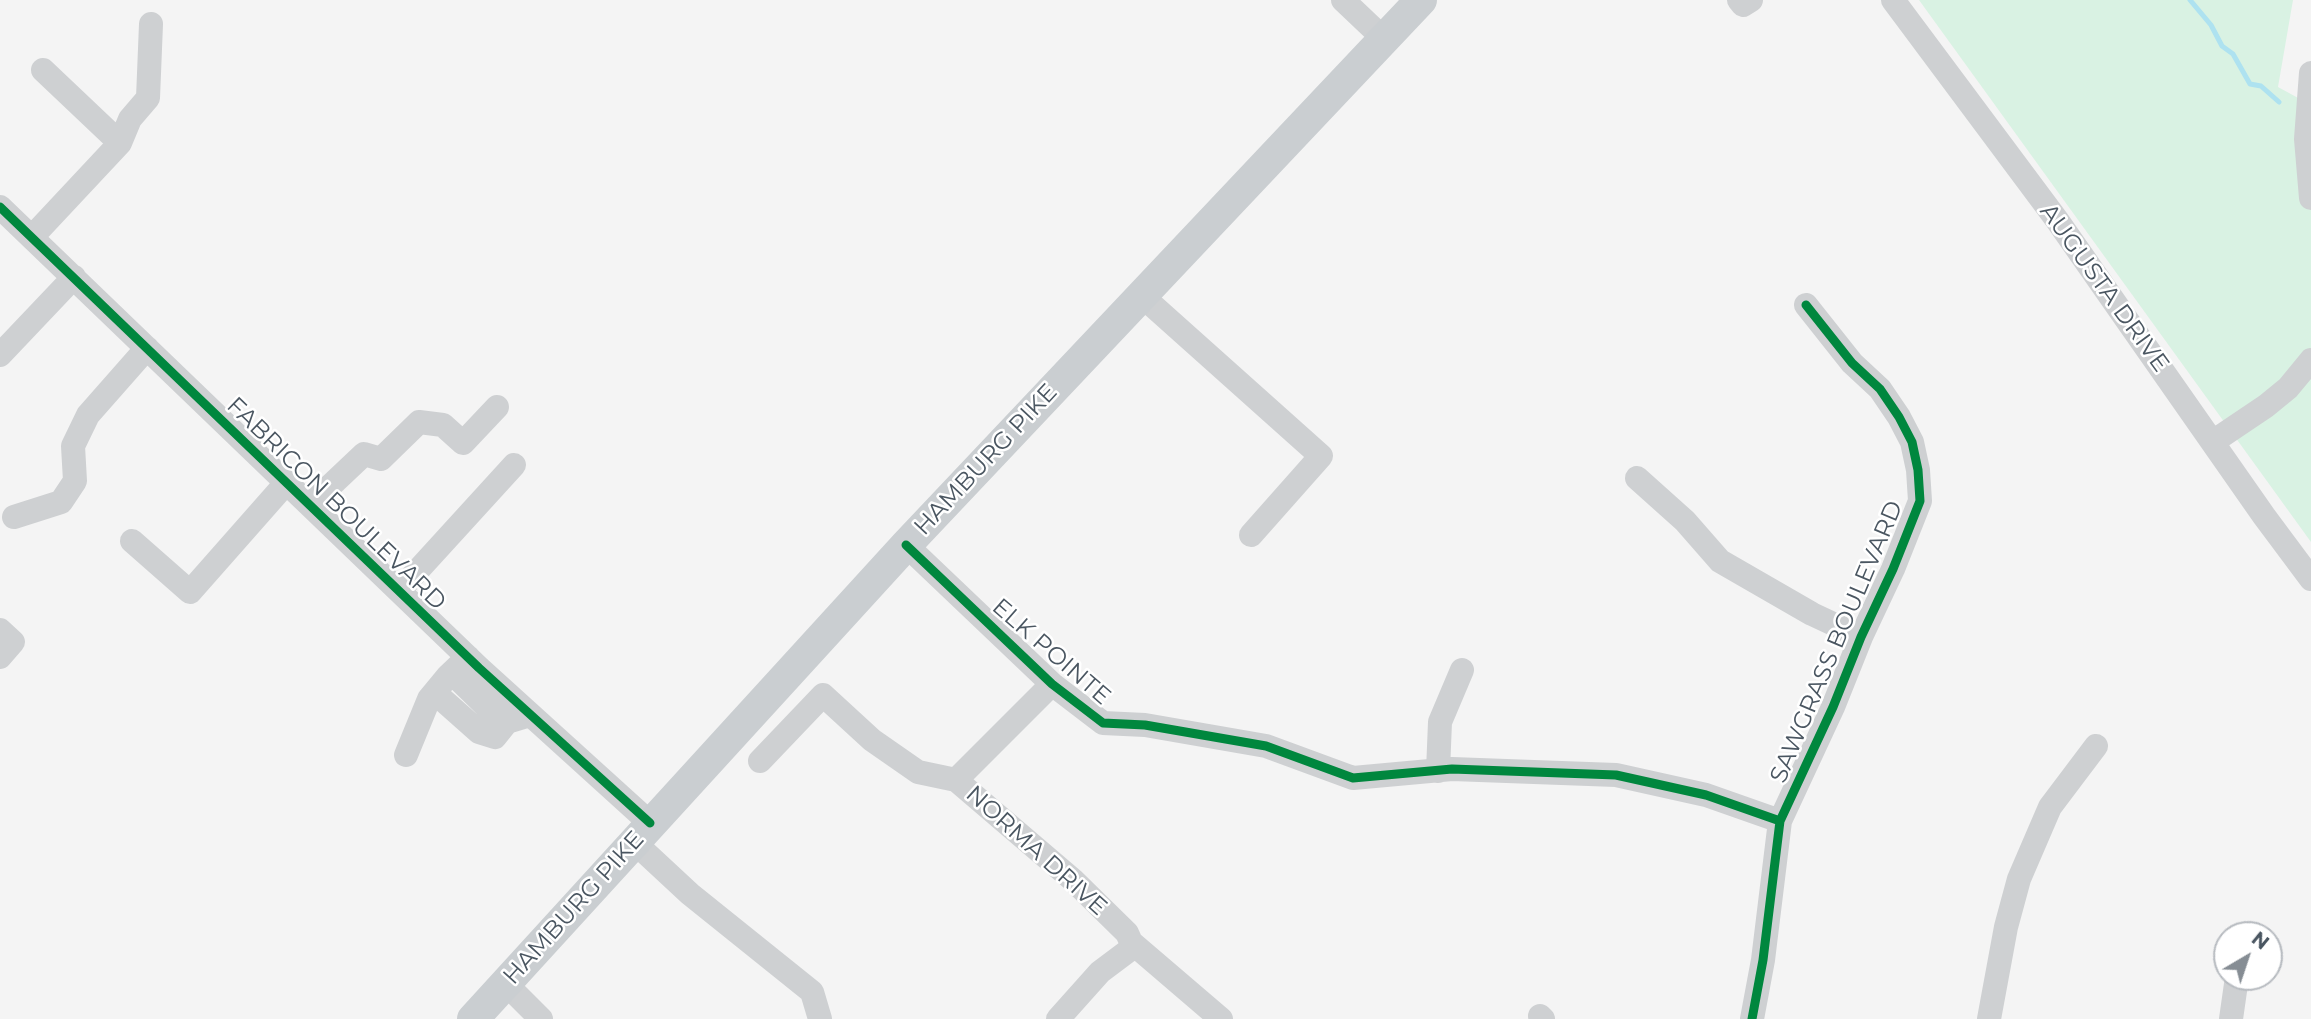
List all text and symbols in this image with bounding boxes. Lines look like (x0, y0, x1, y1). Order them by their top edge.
street label: AUGUSTA DRIVE (2033, 198, 2175, 378)
street label: HAMBURG PIKE (909, 378, 1063, 542)
street label: FABRICON BOULEVARD (220, 392, 452, 616)
street label: SAWGRASS BOULEVARD (1764, 497, 1910, 787)
street label: ELK POINTE (986, 593, 1116, 711)
street label: NORMA DRIVE (960, 780, 1112, 922)
street label: HAMBURG PIKE (498, 825, 650, 991)
north arrow (2213, 921, 2283, 991)
text: N (2247, 927, 2273, 955)

